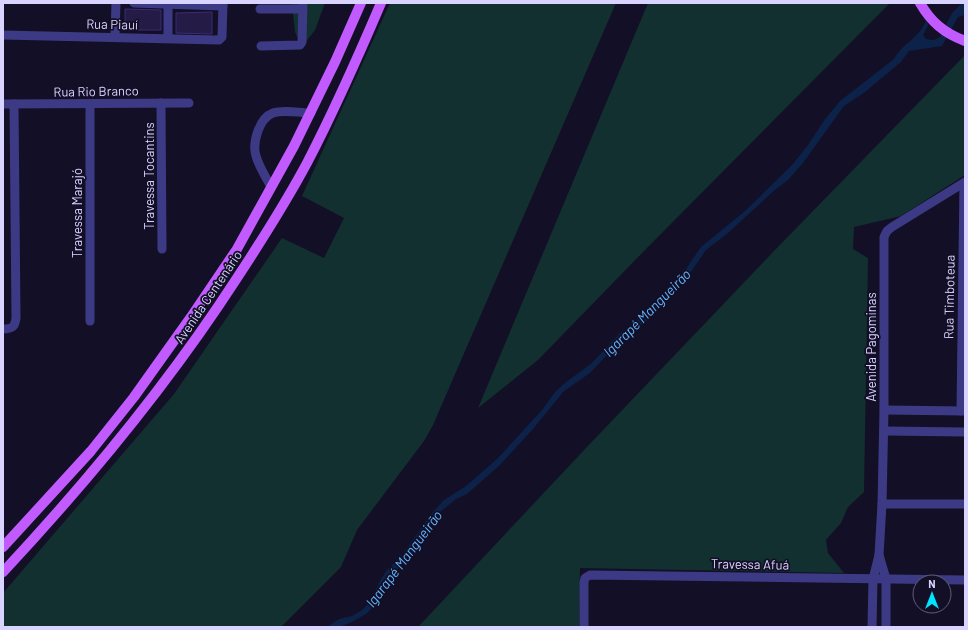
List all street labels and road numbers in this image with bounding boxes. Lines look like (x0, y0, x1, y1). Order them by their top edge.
street label: Rua Piauí (86, 16, 138, 32)
street label: Rua Rio Branco (53, 82, 139, 100)
street label: Travessa Tocantins (141, 122, 157, 230)
street label: Travessa Marajó (69, 168, 85, 258)
street label: Avenida Centenário (171, 247, 245, 347)
street label: Rua Timboteua (940, 255, 958, 339)
street label: Avenida Pagominas (863, 292, 879, 402)
street label: Travessa Afuá (711, 555, 789, 573)

